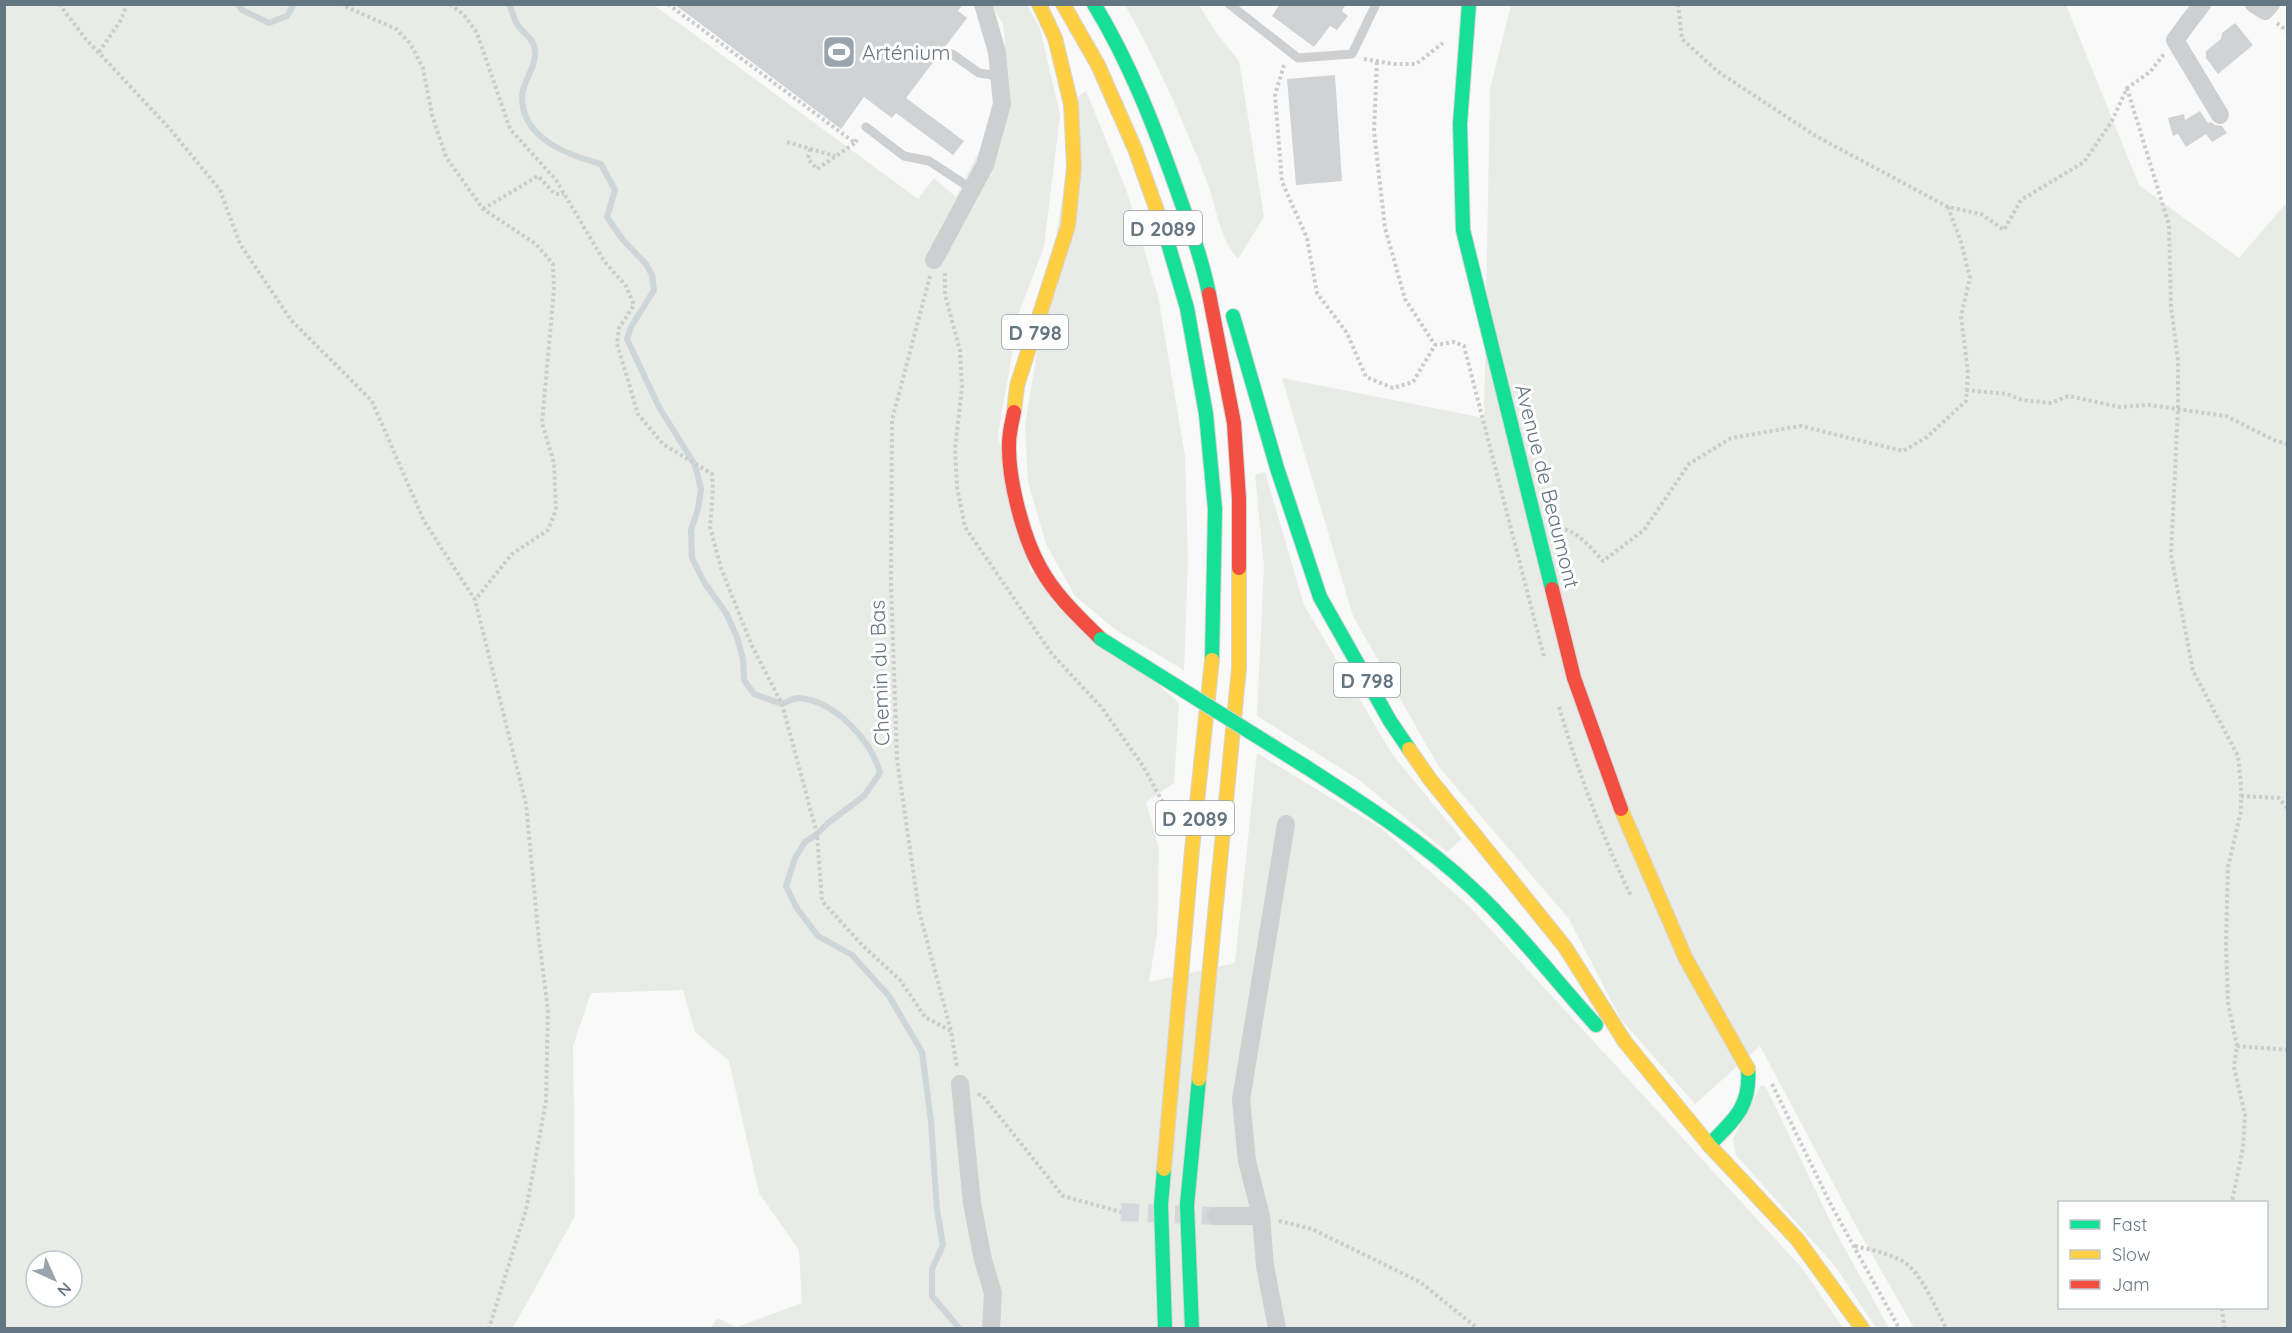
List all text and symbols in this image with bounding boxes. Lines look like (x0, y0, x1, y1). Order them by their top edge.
sports icon: Arténium (821, 34, 857, 70)
place label: Arténium (862, 39, 950, 65)
road number: D 2089 (1124, 211, 1202, 245)
road number: D 798 (1002, 315, 1068, 349)
street label: Avenue de Beaumont (1510, 381, 1586, 591)
street label: Chemin du Bas (863, 600, 895, 746)
road number: D 798 (1334, 663, 1400, 697)
road number: D 2089 (1156, 801, 1234, 835)
legend (2058, 1201, 2268, 1309)
text: Fast (2112, 1213, 2147, 1236)
text: Slow (2112, 1243, 2150, 1266)
north arrow (24, 1249, 84, 1309)
text: Jam (2112, 1273, 2150, 1296)
text: N (53, 1278, 76, 1301)

